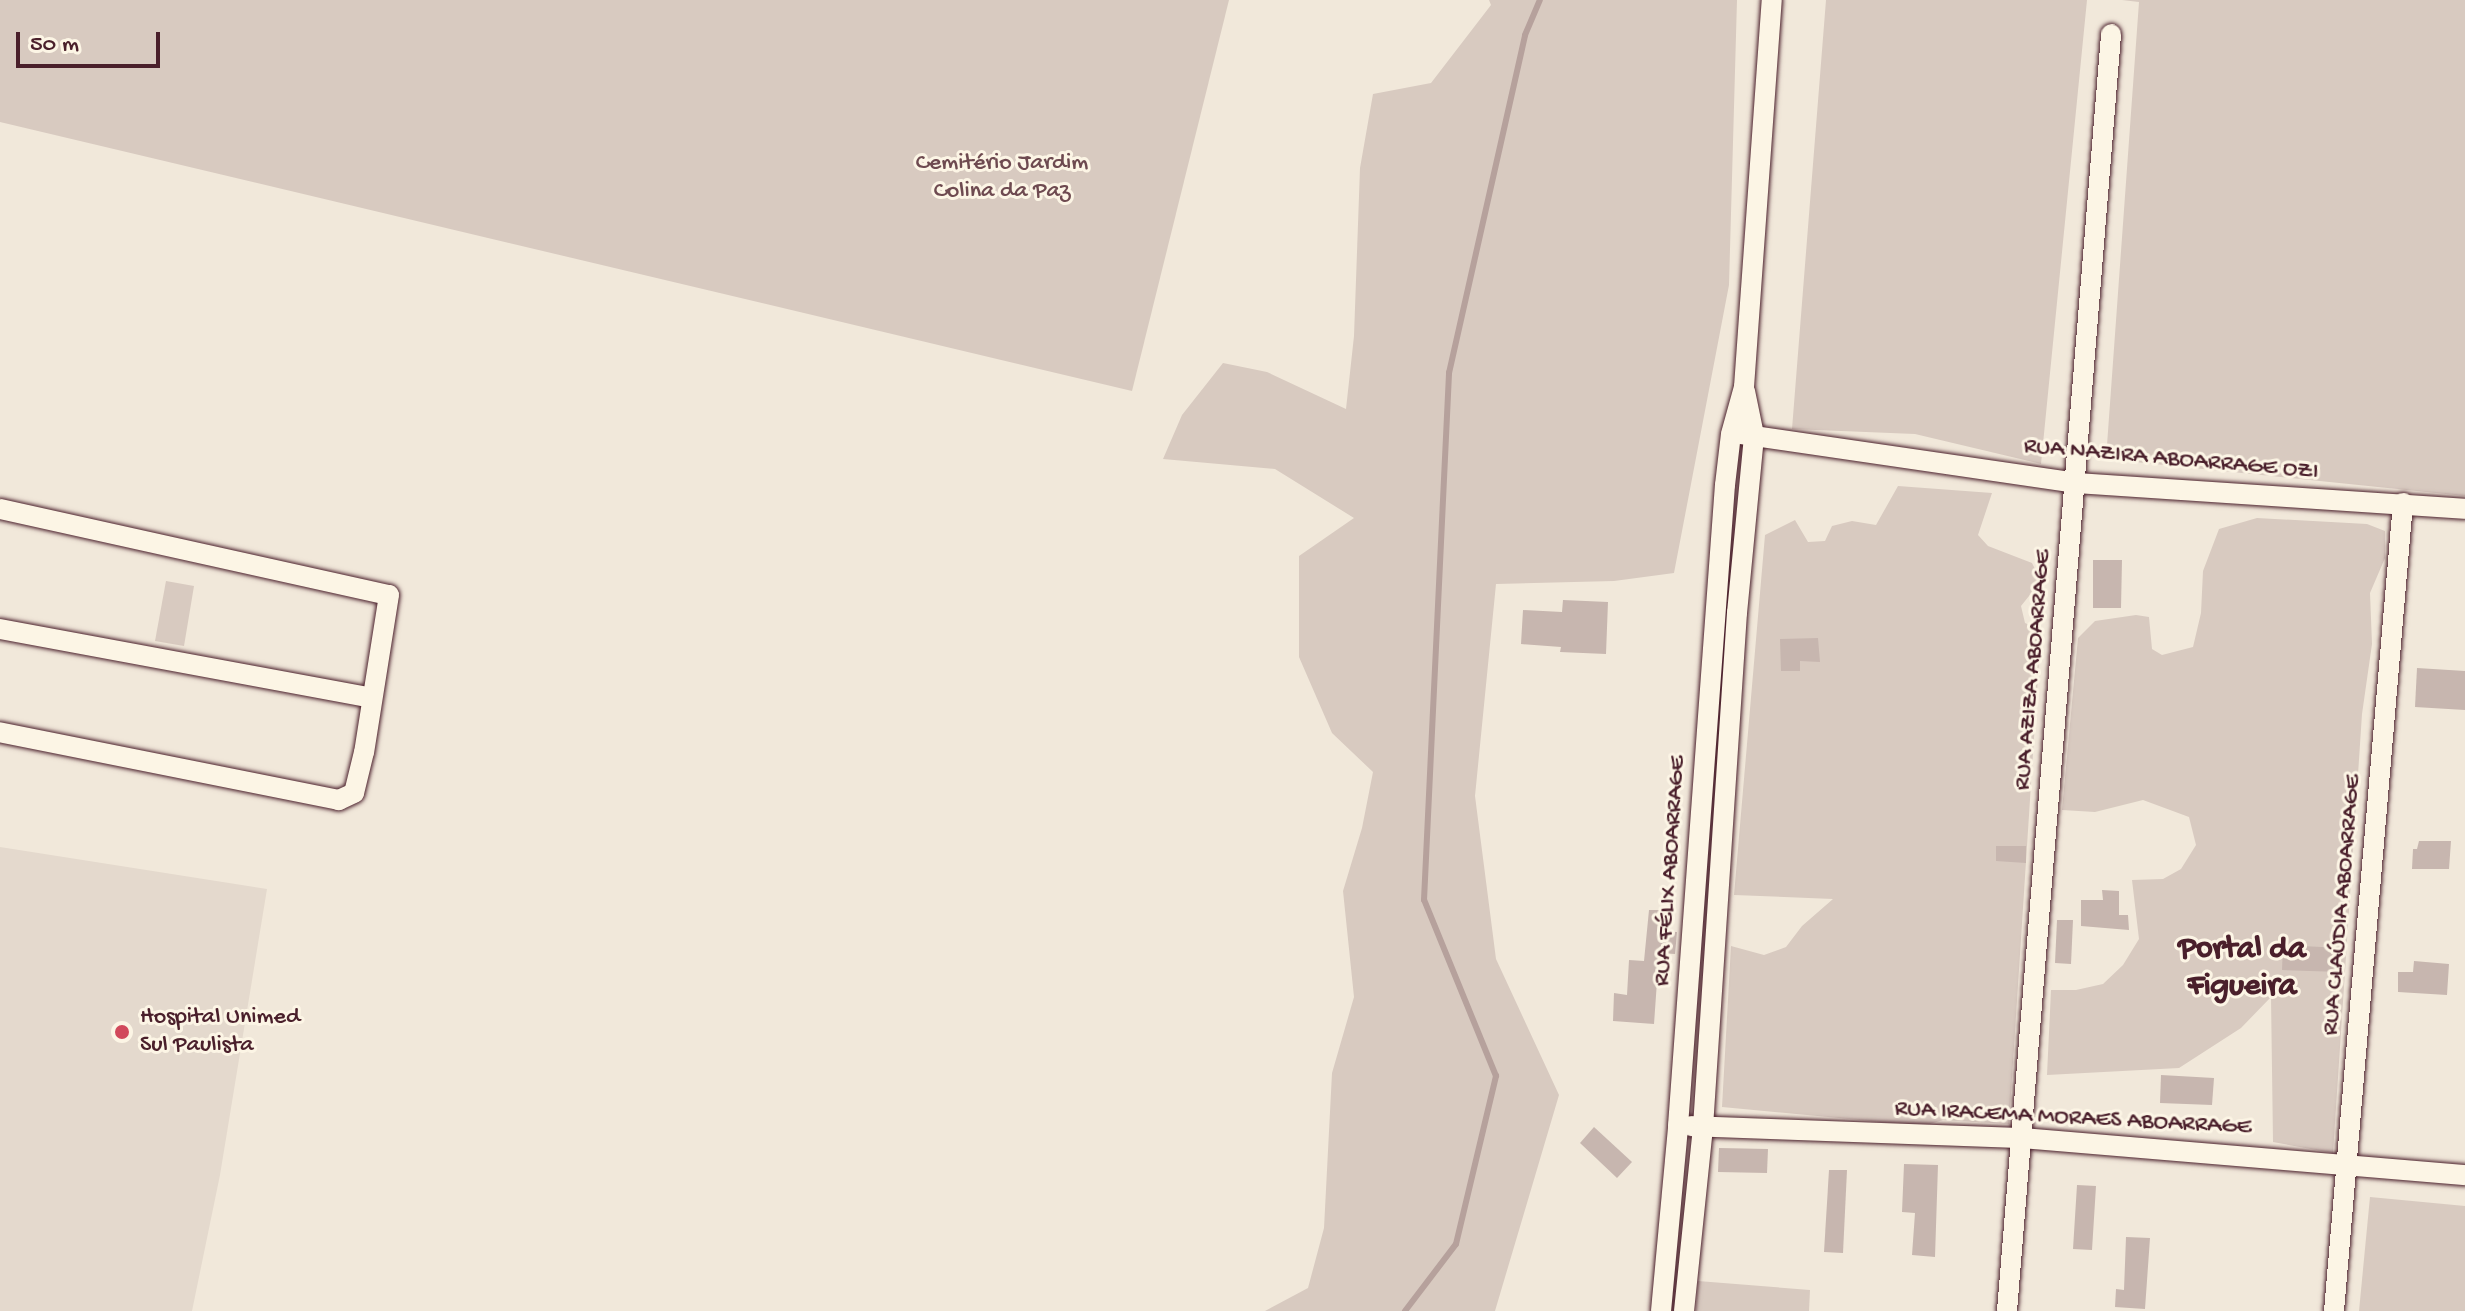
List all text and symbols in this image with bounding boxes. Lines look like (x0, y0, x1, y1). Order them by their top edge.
scale bar (20, 16, 164, 66)
text: 50 m (30, 31, 79, 60)
park label: Cemitério Jardim Colina da Paz (916, 150, 1088, 206)
street label: RUA NAZIRA ABOARRAGE OZI (2022, 433, 2320, 487)
street label: RUA AZIZA ABOARRAGE (2009, 548, 2059, 792)
street label: RUA FÉLIX ABOARRAGE (1649, 755, 1693, 987)
street label: RUA CLAÚDIA ABOARRAGE (2317, 773, 2369, 1037)
district label: Portal da Figueira (2178, 932, 2306, 1007)
place label: Hospital Unimed Sul Paulista (140, 1004, 300, 1060)
marker: Hospital Unimed Sul Paulista (111, 1021, 133, 1043)
street label: RUA IRACEMA MORAES ABOARRAGE (1894, 1095, 2252, 1143)

